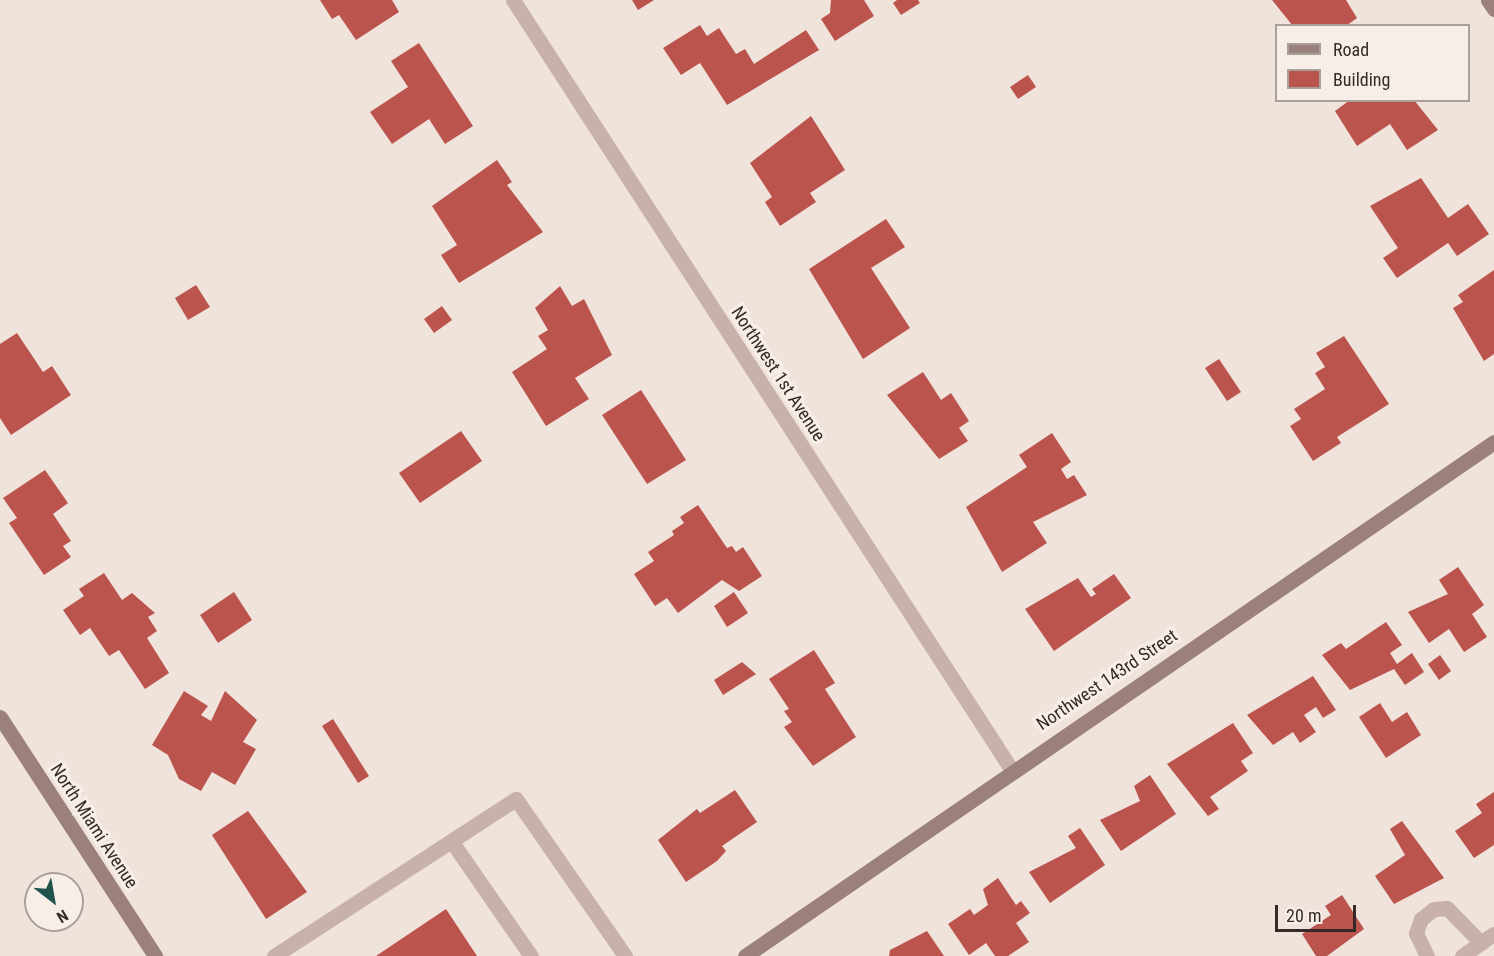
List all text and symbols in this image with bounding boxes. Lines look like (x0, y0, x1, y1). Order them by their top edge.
legend (1275, 24, 1470, 102)
text: Road (1333, 39, 1369, 60)
text: Building (1333, 69, 1390, 90)
street label: Northwest 1st Avenue (726, 303, 830, 445)
street label: Northwest 143rd Street (1033, 625, 1181, 735)
street label: North Miami Avenue (46, 760, 142, 892)
north arrow (24, 872, 84, 932)
scale bar (1278, 893, 1359, 931)
text: N (53, 905, 72, 927)
text: 20 m (1286, 905, 1321, 926)

